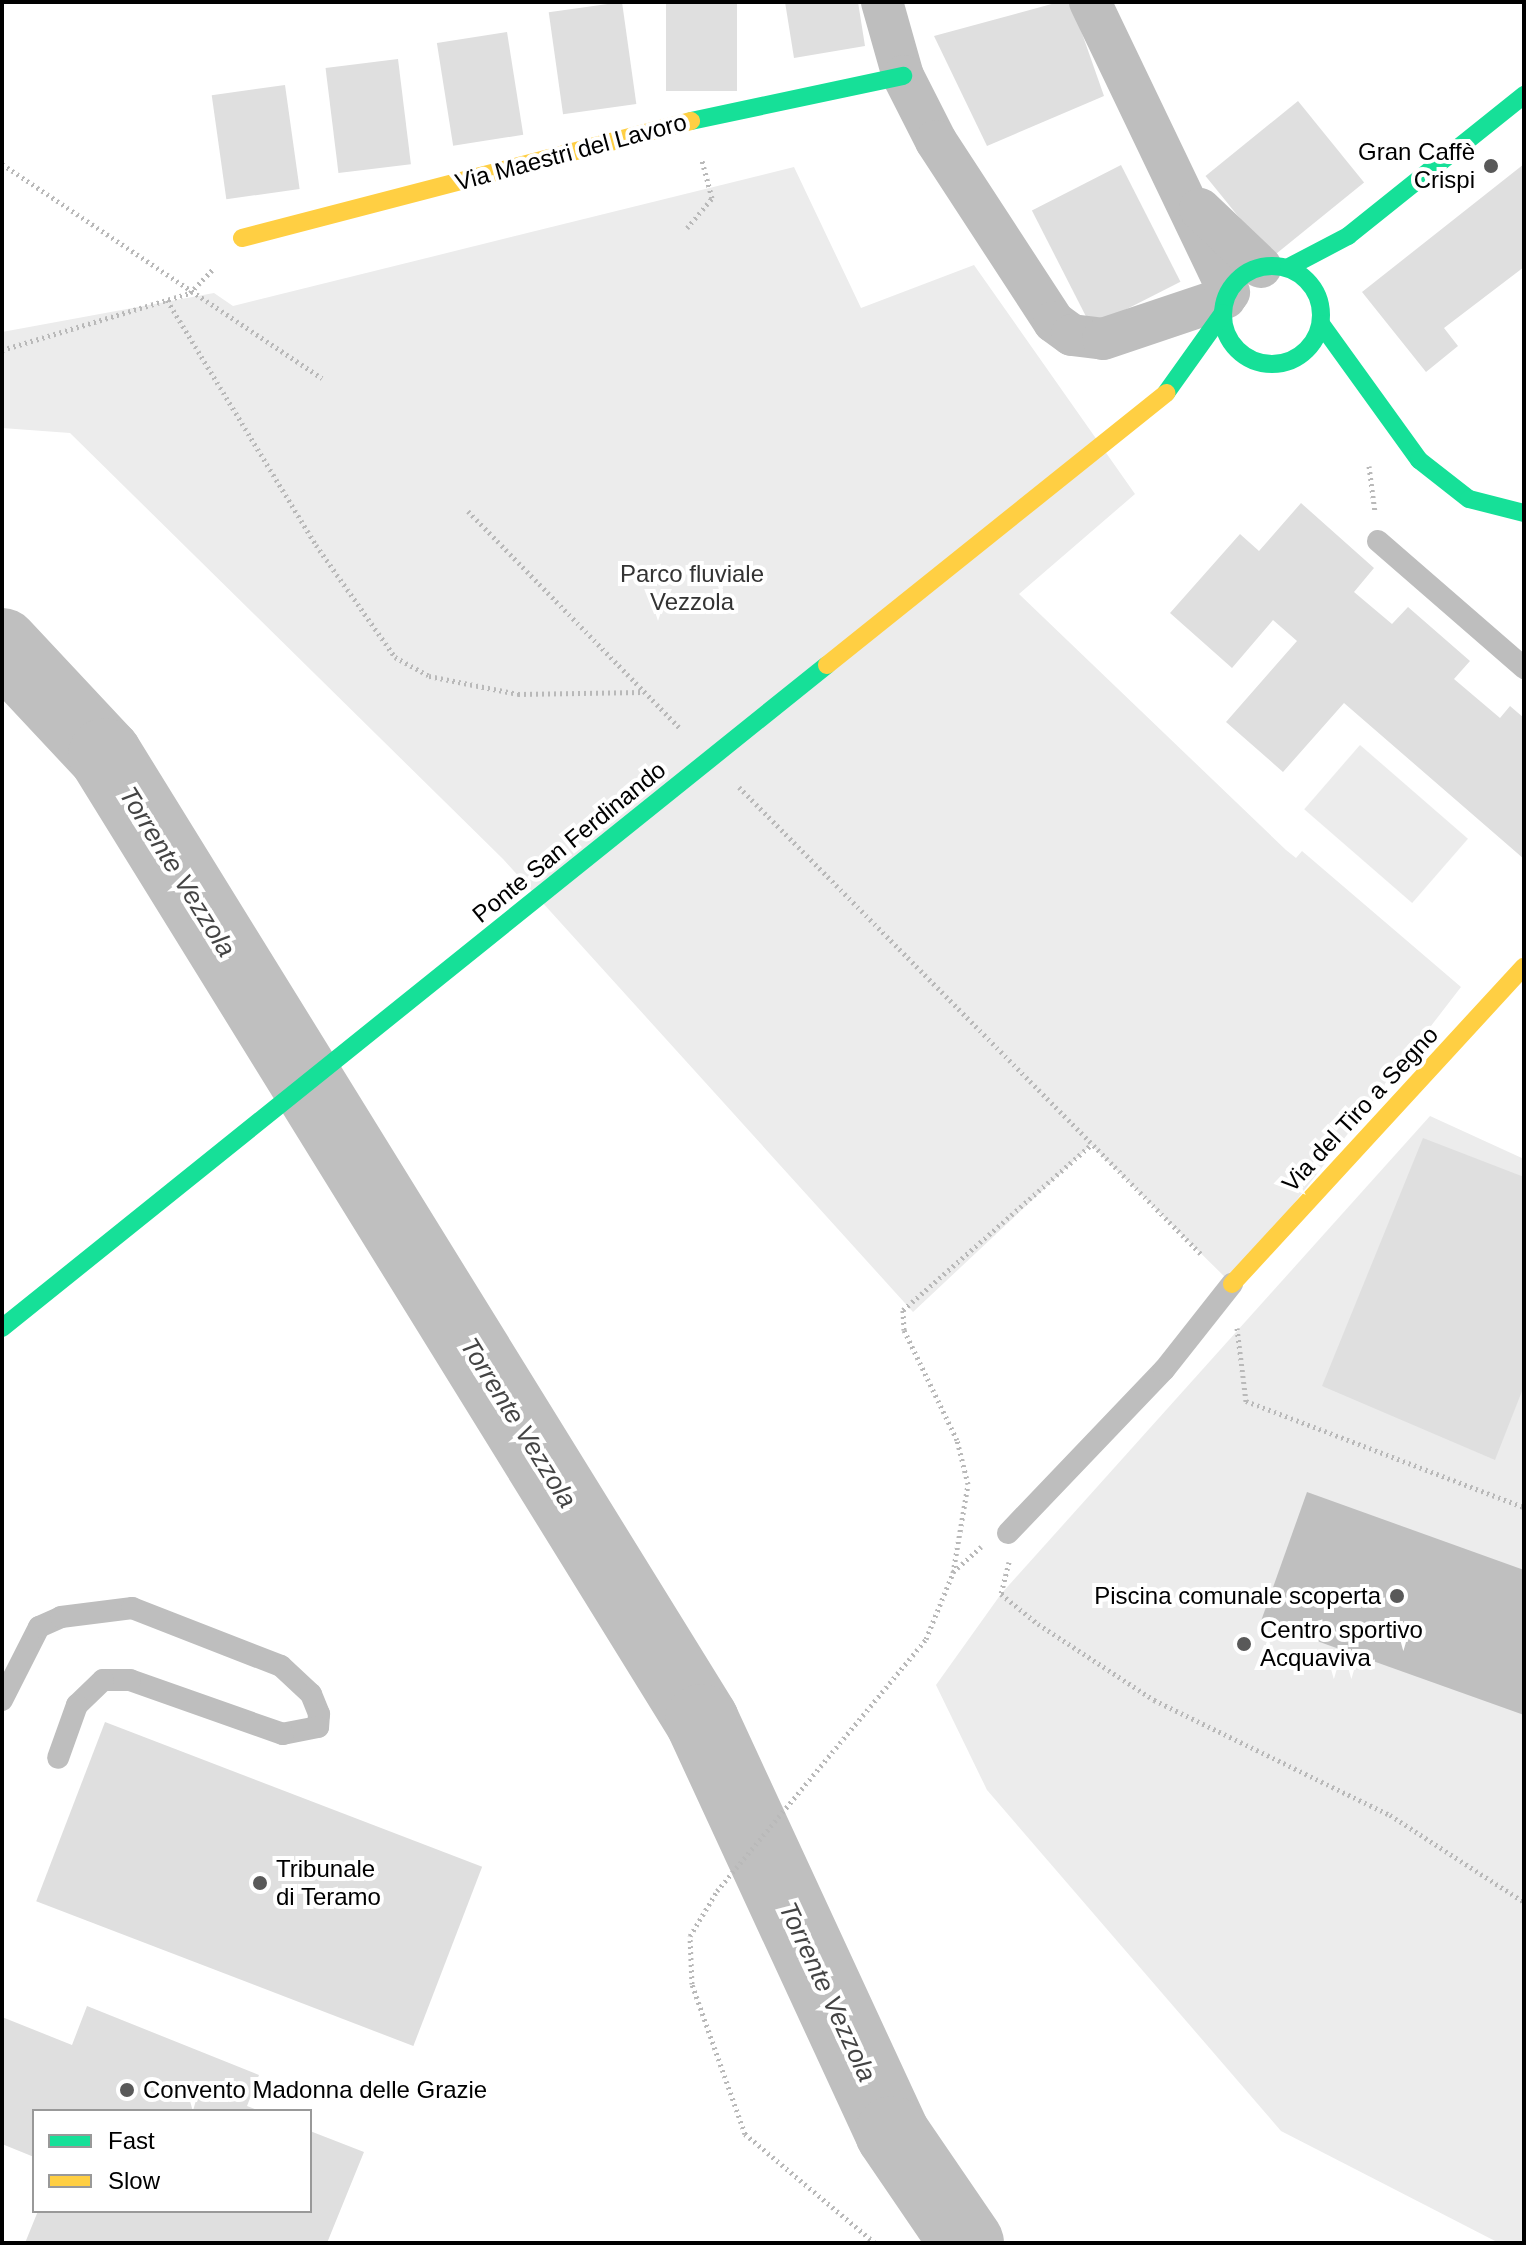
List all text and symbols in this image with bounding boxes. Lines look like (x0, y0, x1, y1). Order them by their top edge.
street label: Via Maestri del Lavoro (452, 107, 690, 197)
place label: Gran Caffè Crispi (1358, 138, 1475, 194)
marker: Gran Caffè Crispi (1482, 157, 1500, 175)
park label: Parco fluviale Vezzola (620, 560, 764, 616)
street label: Ponte San Ferdinando (467, 755, 671, 929)
water label: Torrente Vezzola (112, 781, 242, 963)
street label: Via del Tiro a Segno (1276, 1020, 1444, 1198)
water label: Torrente Vezzola (453, 1332, 583, 1514)
place label: Piscina comunale scoperta (1094, 1582, 1381, 1610)
marker: Piscina comunale scoperta (1388, 1587, 1406, 1605)
place label: Centro sportivo Acquaviva (1260, 1616, 1423, 1672)
marker: Centro sportivo Acquaviva (1235, 1635, 1253, 1653)
place label: Tribunale di Teramo (276, 1855, 381, 1911)
marker: Tribunale di Teramo (251, 1874, 269, 1892)
water label: Torrente Vezzola (772, 1897, 882, 2087)
place label: Convento Madonna delle Grazie (143, 2076, 487, 2104)
marker: Convento Madonna delle Grazie (118, 2081, 136, 2099)
legend (32, 2109, 312, 2213)
text: Fast (108, 2127, 155, 2154)
text: Slow (108, 2167, 160, 2194)

